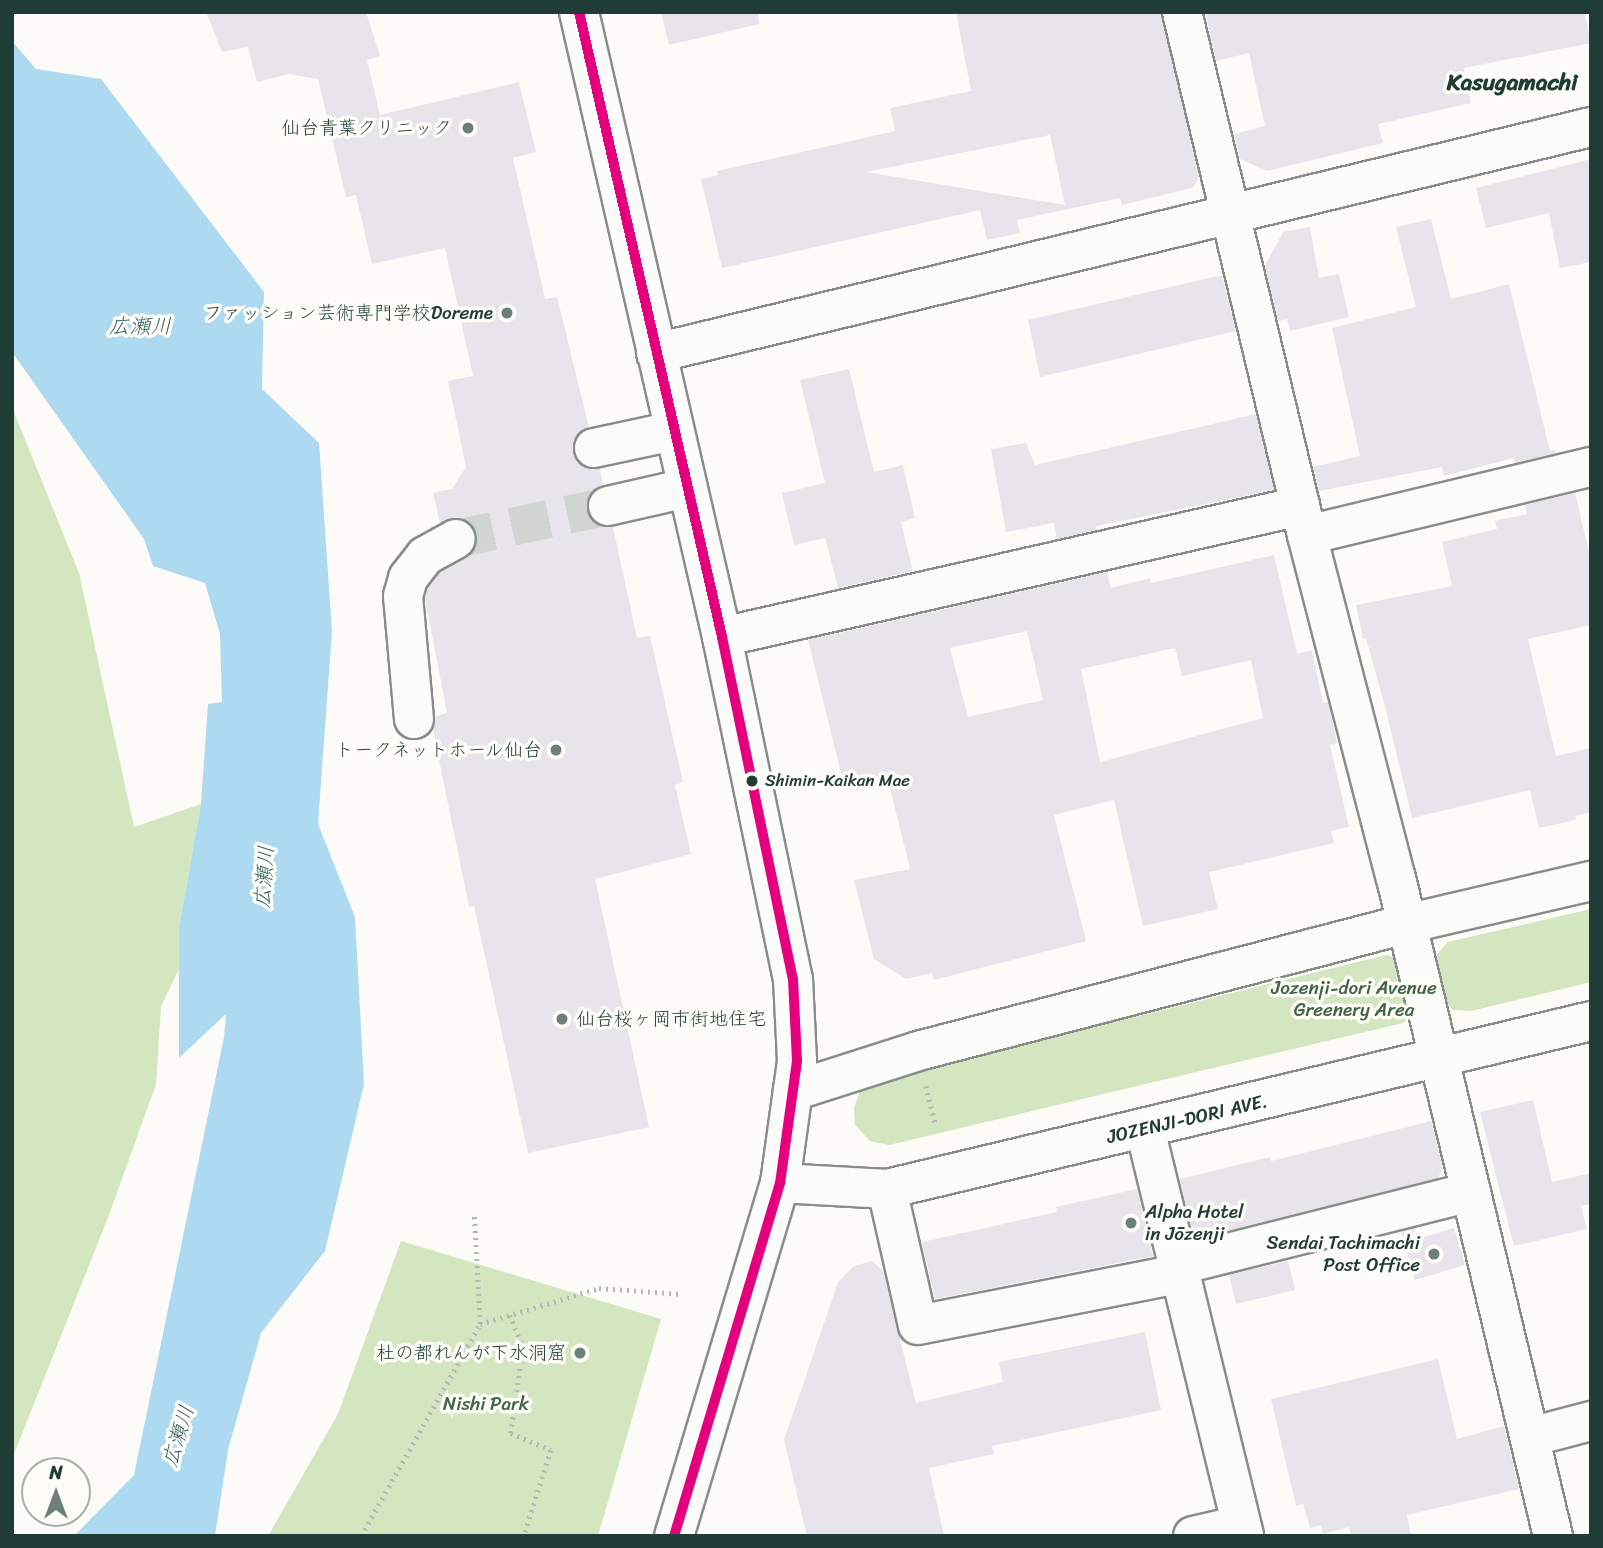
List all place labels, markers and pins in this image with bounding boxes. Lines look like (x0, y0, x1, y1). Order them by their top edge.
place label: 仙台青葉クリニック (281, 117, 452, 139)
marker: 仙台青葉クリニック (458, 118, 478, 138)
place label: ファッション芸術専門学校Doreme (203, 302, 493, 324)
marker: ファッション芸術専門学校Doreme (499, 305, 515, 321)
place label: トークネットホール仙台 (333, 739, 542, 761)
marker: トークネットホール仙台 (548, 742, 564, 758)
place label: Shimin-Kaikan Mae (765, 771, 910, 791)
marker: Shimin-Kaikan Mae (745, 774, 759, 788)
place label: 仙台桜ヶ岡市街地住宅 (576, 1008, 766, 1030)
marker: 仙台桜ヶ岡市街地住宅 (554, 1011, 570, 1027)
place label: Alpha Hotel in Jōzenji (1145, 1201, 1244, 1245)
marker: Alpha Hotel in Jōzenji (1123, 1215, 1139, 1231)
place label: Sendai Tachimachi Post Office (1266, 1232, 1420, 1276)
marker: Sendai Tachimachi Post Office (1426, 1246, 1442, 1262)
place label: 杜の都れんが下水洞窟 (376, 1342, 566, 1364)
marker: 杜の都れんが下水洞窟 (572, 1345, 588, 1361)

